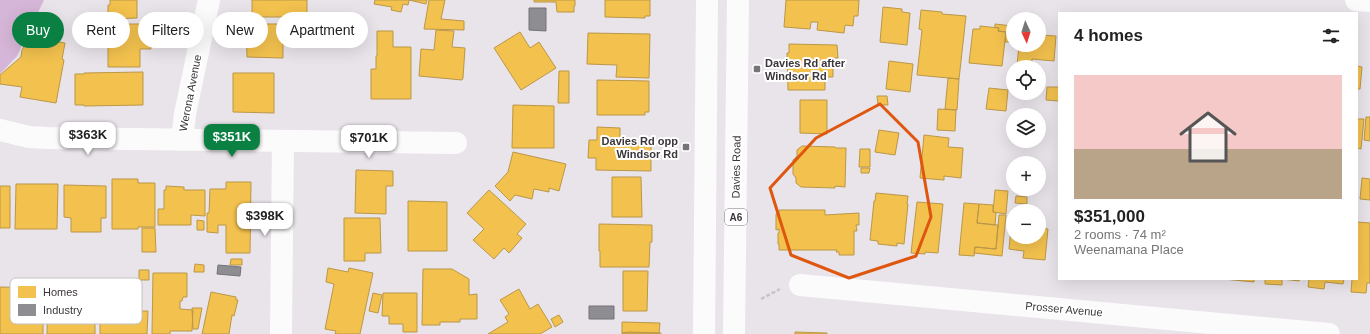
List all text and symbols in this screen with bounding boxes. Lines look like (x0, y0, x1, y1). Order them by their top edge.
chip: Buy (12, 12, 64, 48)
chip: Rent (72, 12, 130, 48)
chip: Filters (138, 12, 204, 48)
chip: New (212, 12, 268, 48)
chip: Apartment (276, 12, 368, 48)
north arrow (1006, 12, 1046, 52)
map controls (1006, 12, 1046, 244)
icon: filters (1320, 25, 1342, 47)
text: 4 homes (1074, 26, 1143, 45)
street label: Werona Avenue (177, 54, 203, 132)
place label: Davies Rd after Windsor Rd (765, 57, 846, 82)
button: locate (1006, 60, 1046, 100)
marker: Davies Rd after Windsor Rd (752, 64, 762, 74)
icon: home (1172, 101, 1244, 173)
button: layers (1006, 108, 1046, 148)
pin: $363K (60, 122, 116, 156)
pin: $351K (204, 124, 260, 158)
pin: $701K (341, 125, 397, 159)
text: $363K (69, 127, 107, 142)
text: $351K (213, 129, 251, 144)
text: $701K (350, 130, 388, 145)
place label: Davies Rd opp Windsor Rd (602, 135, 678, 160)
street label: Davies Road (729, 135, 743, 199)
marker: Davies Rd opp Windsor Rd (681, 142, 691, 152)
button: + (1006, 156, 1046, 196)
pin: $398K (237, 203, 293, 237)
button: − (1006, 204, 1046, 244)
text: $351,000 (1074, 207, 1145, 226)
text: $398K (246, 208, 284, 223)
road number: A6 (725, 209, 747, 225)
text: 2 rooms · 74 m² (1074, 227, 1166, 242)
text: Weenamana Place (1074, 242, 1184, 257)
legend (10, 278, 142, 324)
text: Homes (43, 286, 78, 298)
street label: Prosser Avenue (1025, 300, 1103, 318)
text: Industry (43, 304, 83, 316)

